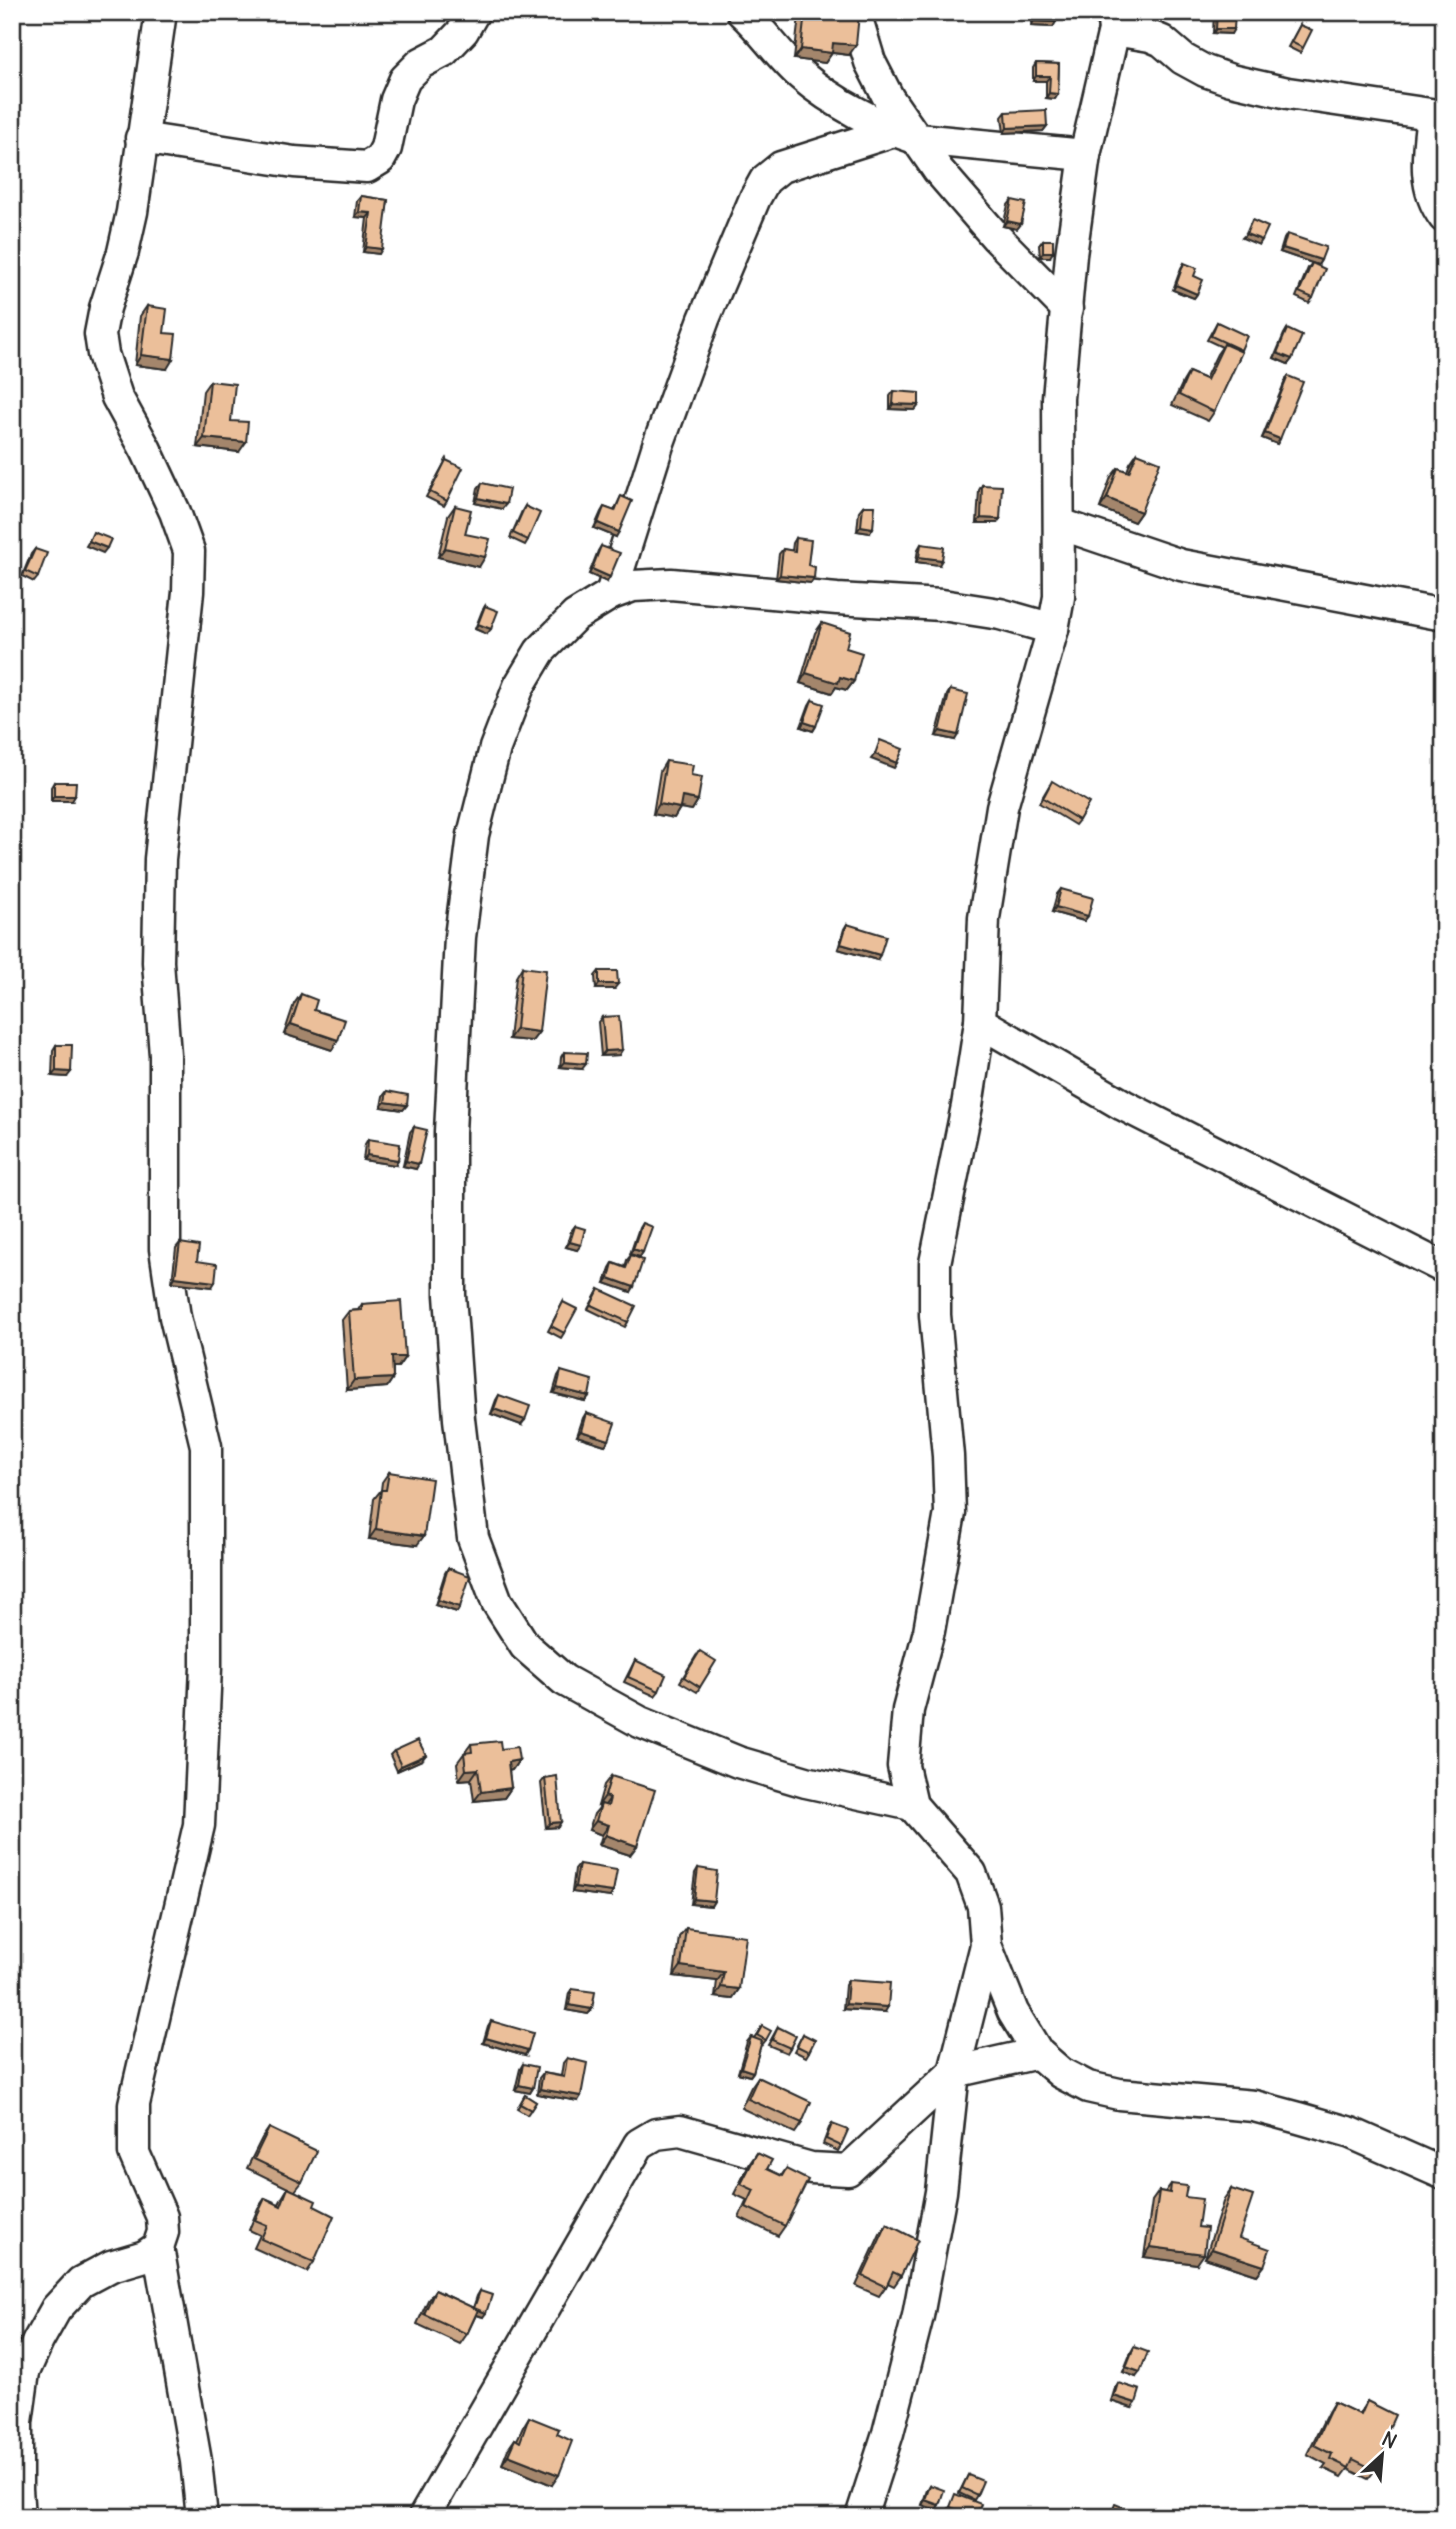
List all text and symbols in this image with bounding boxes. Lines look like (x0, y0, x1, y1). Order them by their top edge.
north arrow (1348, 2420, 1418, 2490)
text: N (1378, 2426, 1401, 2453)

